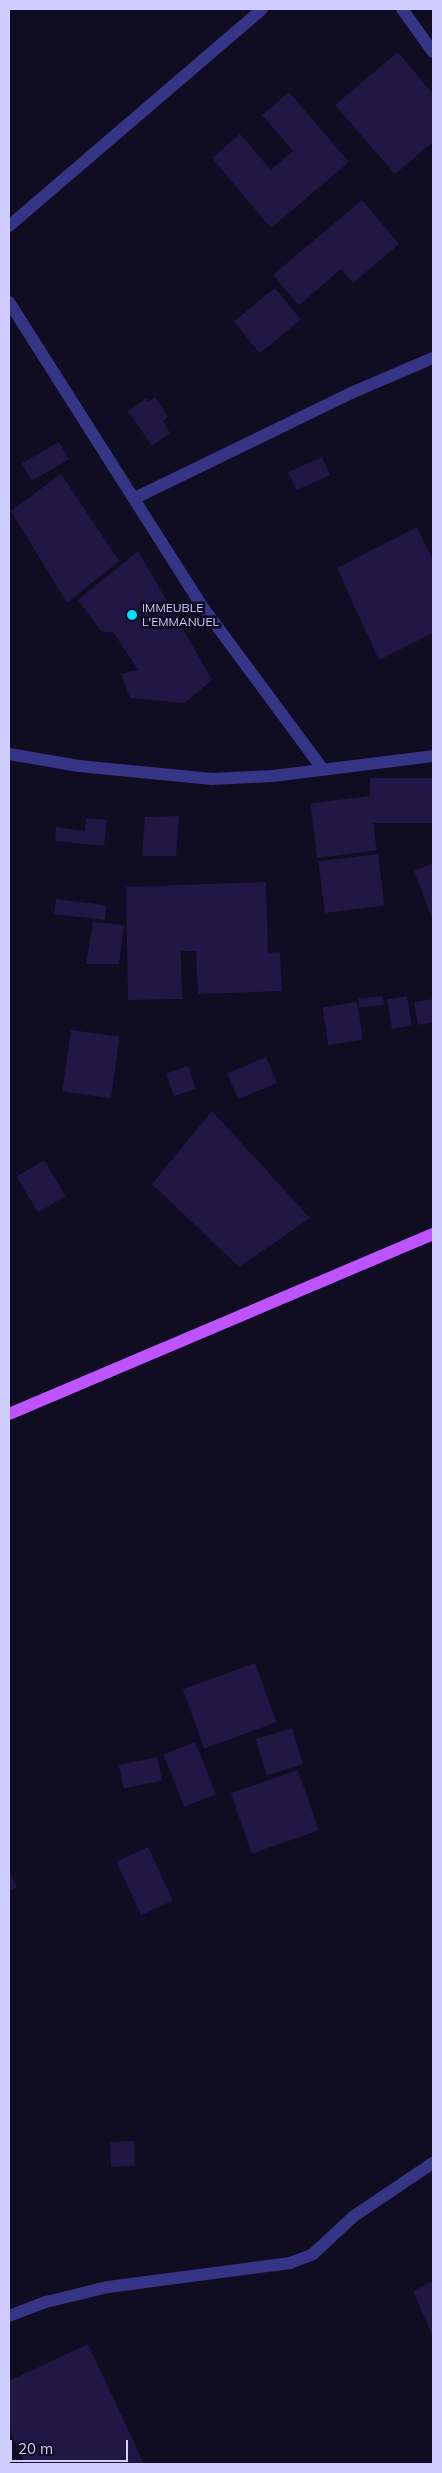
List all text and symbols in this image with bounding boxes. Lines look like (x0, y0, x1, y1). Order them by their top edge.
place label: IMMEUBLE L'EMMANUEL (142, 601, 219, 629)
marker: IMMEUBLE L'EMMANUEL (126, 609, 138, 621)
scale bar (12, 2430, 130, 2462)
text: 20 m (18, 2439, 53, 2458)

